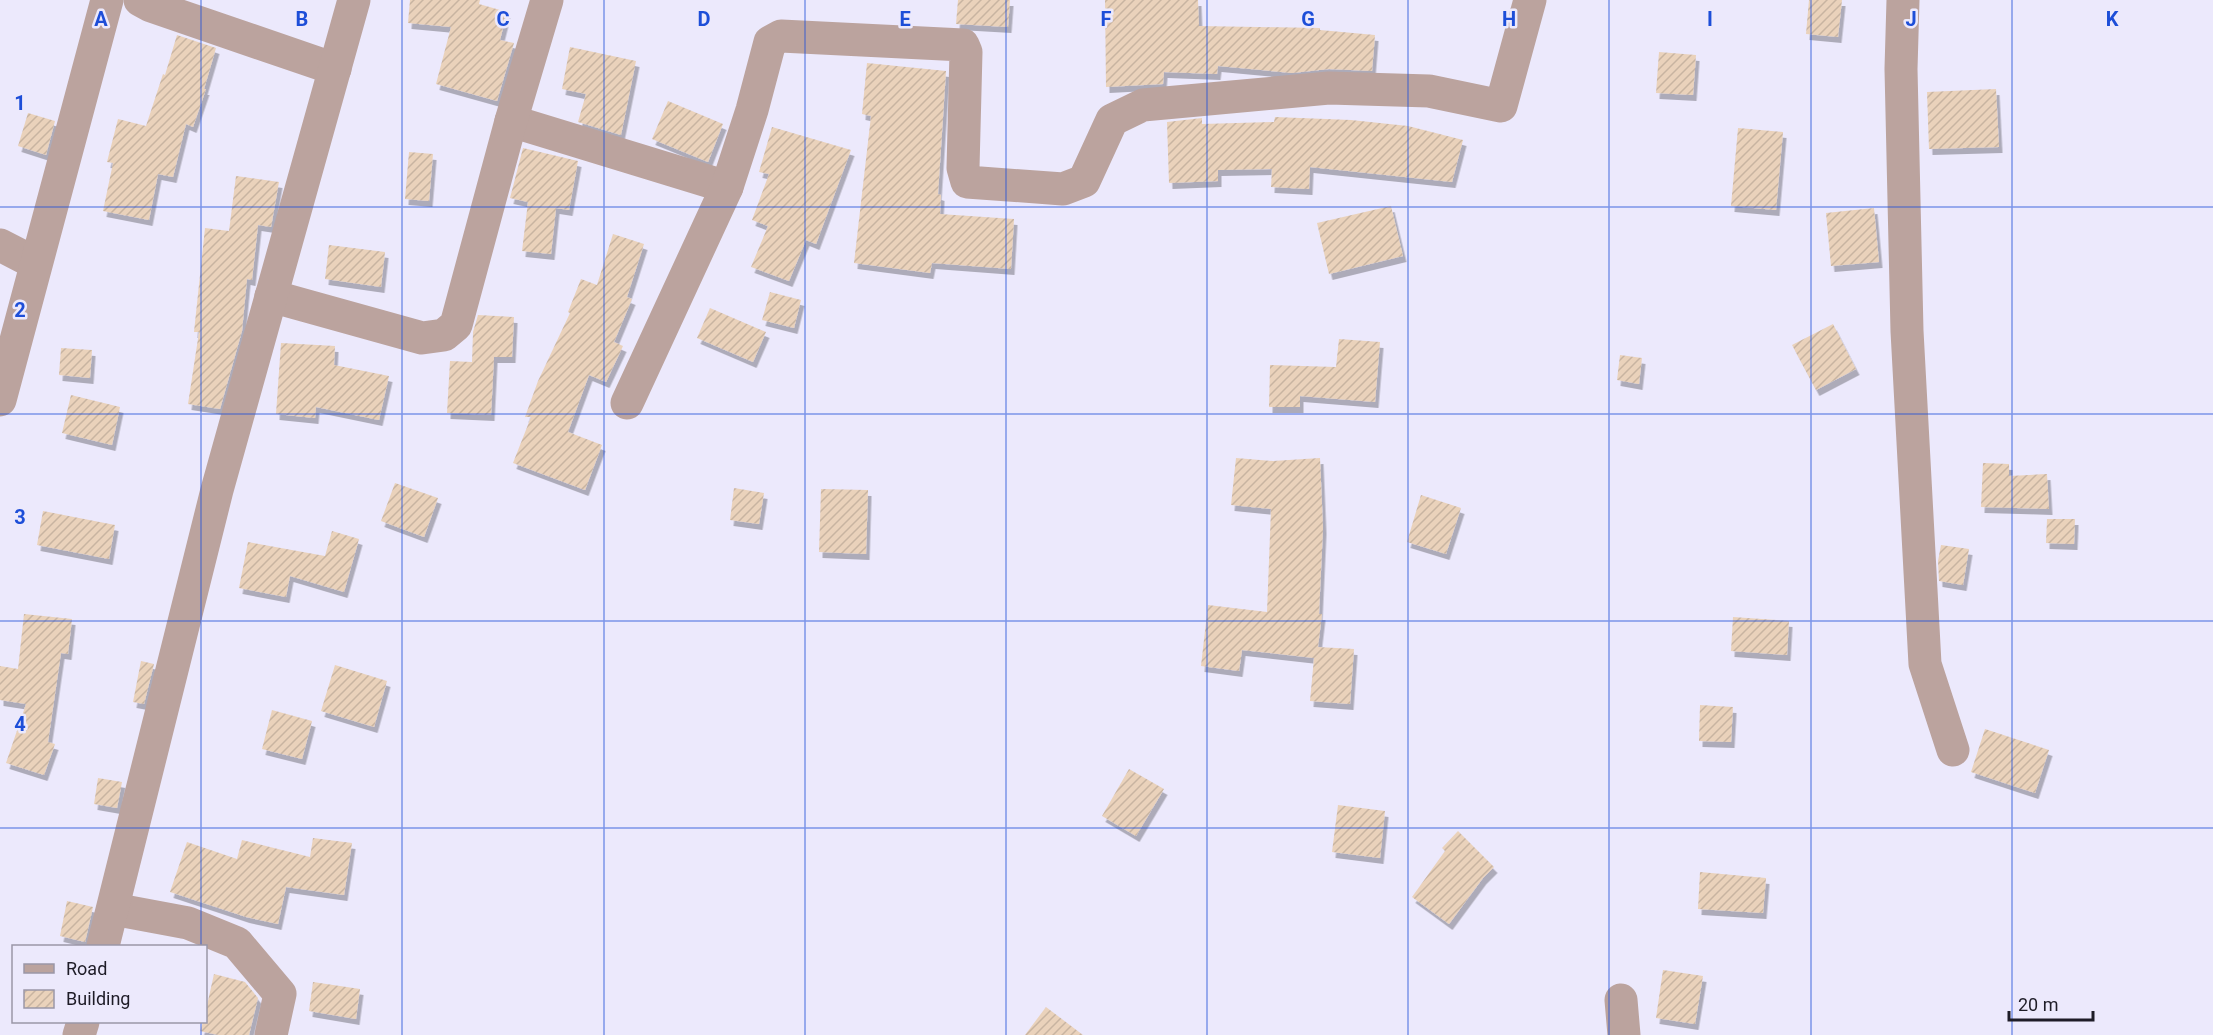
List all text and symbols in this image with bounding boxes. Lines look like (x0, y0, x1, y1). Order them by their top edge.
text: A (94, 7, 108, 31)
text: B (296, 7, 308, 31)
text: C (496, 7, 510, 31)
text: D (698, 7, 711, 31)
text: E (899, 7, 911, 31)
text: F (1101, 7, 1112, 31)
text: G (1301, 7, 1315, 31)
text: H (1502, 7, 1516, 31)
text: I (1707, 7, 1713, 31)
text: J (1905, 7, 1917, 31)
text: K (2106, 7, 2119, 31)
text: 1 (14, 91, 26, 115)
text: 2 (14, 298, 26, 322)
text: 3 (14, 505, 26, 529)
text: 4 (14, 712, 26, 736)
legend (12, 945, 207, 1023)
text: Road (66, 958, 107, 979)
scale bar (2009, 984, 2093, 1022)
text: Building (66, 988, 130, 1009)
text: 20 m (2018, 994, 2058, 1015)

